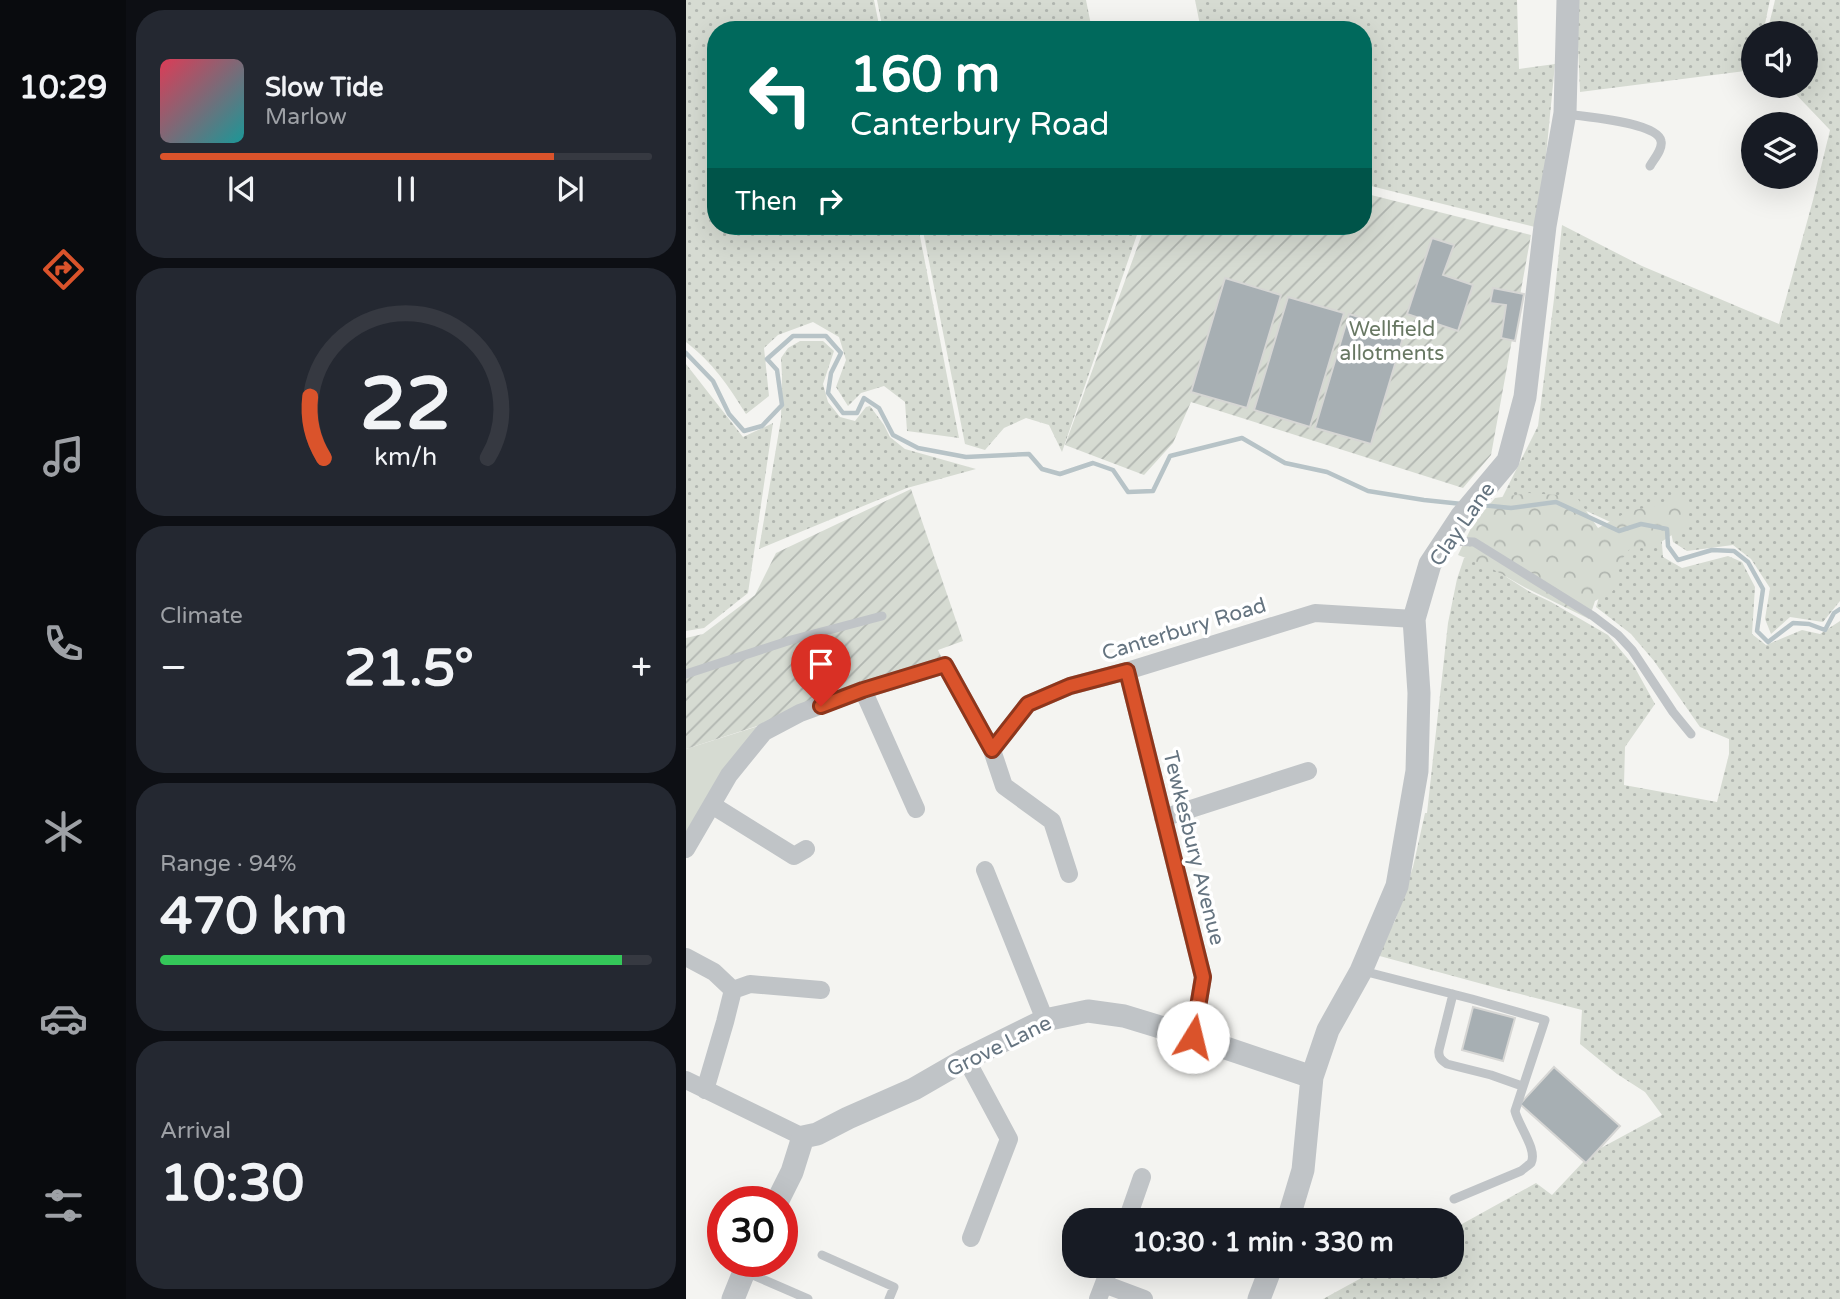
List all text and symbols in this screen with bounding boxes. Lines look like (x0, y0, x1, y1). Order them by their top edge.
map controls (1741, 21, 1818, 189)
button: sound (1741, 21, 1818, 98)
text: 160 m (850, 46, 1000, 105)
icon: left (735, 49, 826, 140)
text: 10:29 (19, 69, 107, 107)
text: Slow Tide (265, 72, 383, 103)
text: Marlow (265, 103, 347, 131)
text: Canterbury Road (850, 106, 1110, 144)
button: layers (1741, 112, 1818, 189)
icon: previous (223, 170, 261, 208)
icon: pause (387, 170, 425, 208)
icon: next (551, 170, 589, 208)
icon: right (811, 182, 849, 220)
text: Then (735, 186, 797, 217)
icon: directions (39, 245, 88, 294)
park label: Wellfield allotments (1340, 317, 1444, 366)
text: 22 (360, 361, 452, 449)
icon: music (39, 432, 88, 481)
text: km/h (375, 441, 437, 471)
street label: Clay Lane (1424, 477, 1500, 571)
street label: Canterbury Road (1099, 593, 1269, 666)
text: Climate (160, 602, 243, 630)
icon: phone (39, 619, 88, 668)
pin (791, 634, 851, 706)
text: 21.5° (344, 637, 474, 700)
text: − (160, 645, 187, 691)
text: + (631, 645, 652, 691)
icon: arrive (802, 645, 840, 683)
street label: Tewkesbury Avenue (1157, 749, 1230, 948)
icon: climate (39, 807, 88, 856)
text: Range · 94% (160, 850, 296, 878)
text: 470 km (160, 885, 348, 948)
icon: car (39, 994, 88, 1043)
position arrow (1156, 1000, 1230, 1074)
street label: Grove Lane (943, 1010, 1056, 1082)
text: Arrival (160, 1117, 231, 1145)
text: 10:30 (160, 1152, 304, 1215)
icon: filters (39, 1181, 88, 1230)
speed limit sign: 30 (707, 1186, 798, 1277)
text: 10:30 · 1 min · 330 m (1132, 1227, 1394, 1258)

